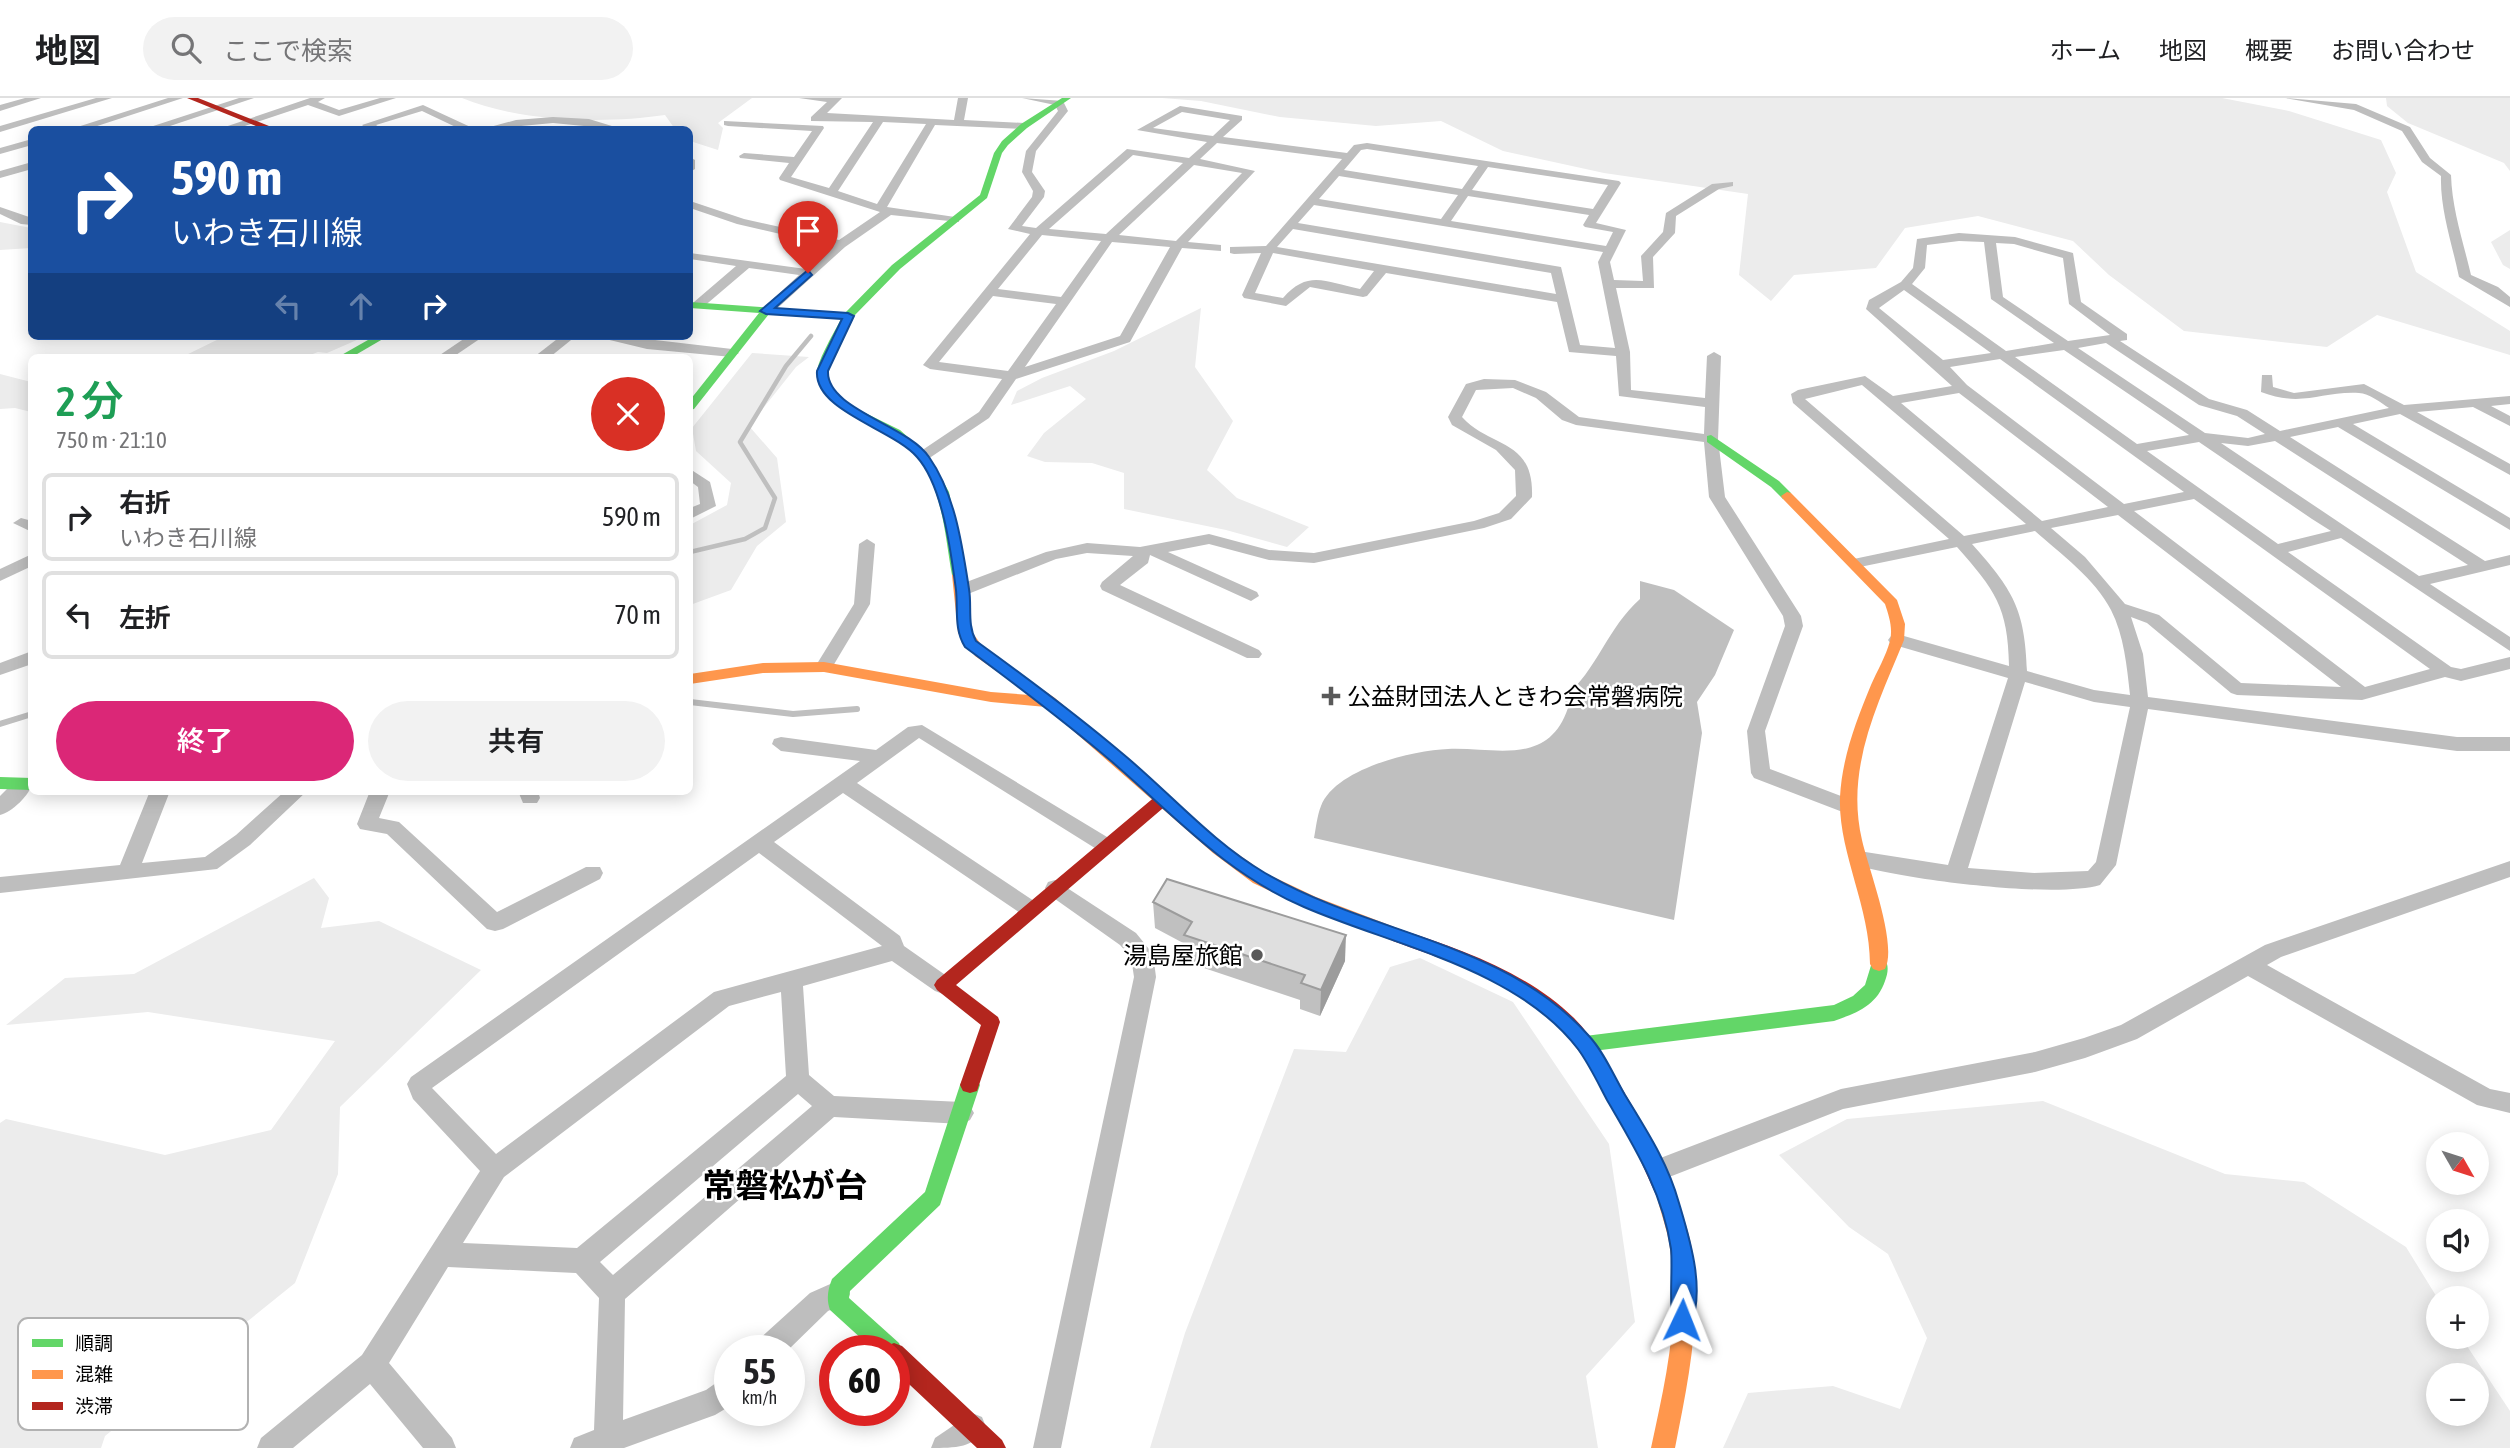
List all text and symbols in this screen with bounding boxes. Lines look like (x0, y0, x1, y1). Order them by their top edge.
search box (143, 17, 633, 80)
icon: search (167, 29, 205, 67)
text: 地図 (35, 31, 101, 69)
text: ここで検索 (223, 36, 353, 66)
text: ホーム (2050, 37, 2121, 64)
text: 地図 (2159, 37, 2207, 64)
text: 概要 (2245, 37, 2293, 64)
text: お問い合わせ (2331, 37, 2475, 64)
text: 590 m (171, 149, 282, 205)
icon: right (56, 154, 147, 245)
pin (778, 201, 838, 273)
icon: arrive (789, 212, 827, 250)
text: いわき石川線 (171, 214, 363, 251)
icon: left (269, 287, 307, 325)
icon: ahead (342, 287, 380, 325)
icon: right (415, 287, 453, 325)
text: 2 分 (56, 377, 124, 425)
button: close (591, 377, 665, 451)
text: 750 m · 21:10 (56, 427, 167, 453)
text: 右折 (119, 488, 171, 518)
icon: right (60, 498, 98, 536)
text: 590 m (602, 502, 661, 532)
text: いわき石川線 (119, 525, 257, 551)
icon: left (60, 596, 98, 634)
text: 70 m (614, 600, 661, 630)
text: 左折 (119, 603, 171, 633)
place label: 公益財団法人ときわ会常磐病院 (1347, 683, 1683, 710)
marker: 公益財団法人ときわ会常磐病院 (1321, 686, 1341, 706)
button: 終了 (56, 701, 354, 781)
button: 共有 (368, 701, 665, 781)
place label: 湯島屋旅館 (1123, 942, 1243, 969)
marker: 湯島屋旅館 (1249, 947, 1265, 963)
north arrow (2426, 1132, 2488, 1195)
map controls (2426, 1132, 2489, 1426)
district label: 常磐松が台 (703, 1166, 868, 1204)
button: sound (2426, 1209, 2489, 1272)
position arrow (1645, 1283, 1719, 1357)
button: + (2426, 1286, 2489, 1349)
legend (18, 1318, 248, 1430)
text: 順調 (75, 1332, 113, 1354)
speed limit sign: 60 (819, 1335, 910, 1426)
text: 55 (743, 1351, 776, 1391)
text: 混雑 (75, 1363, 113, 1385)
button: − (2426, 1363, 2489, 1426)
text: km/h (742, 1387, 777, 1408)
text: 渋滞 (75, 1395, 113, 1417)

